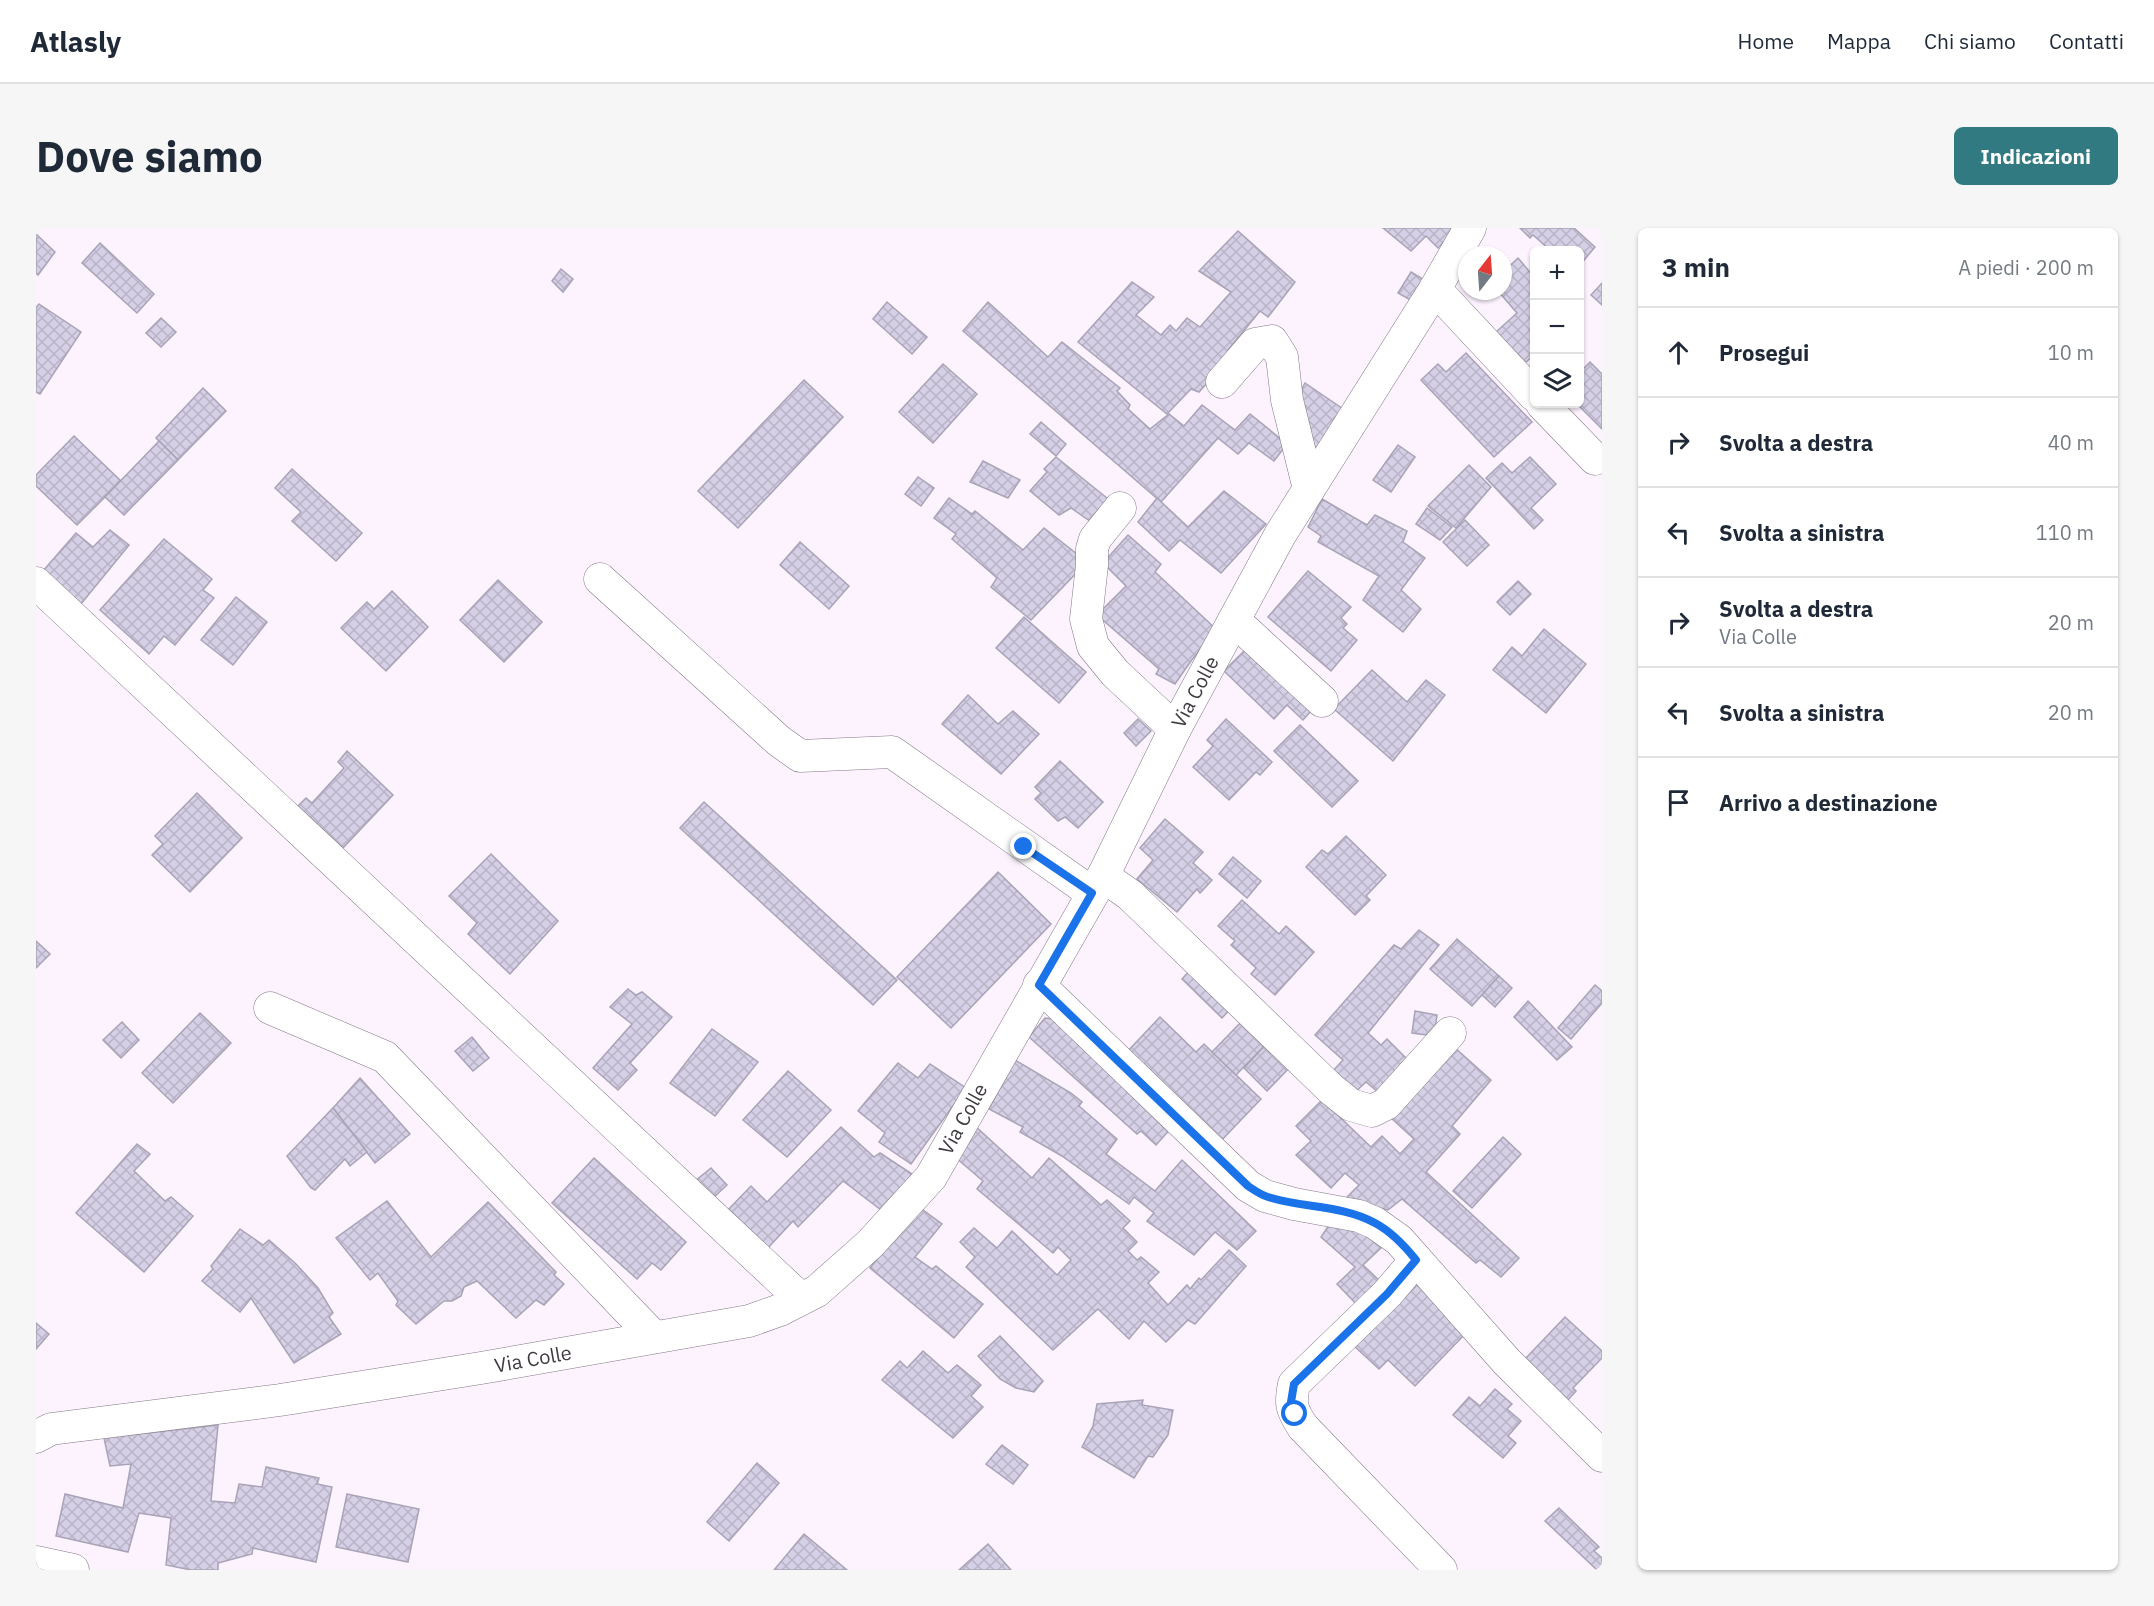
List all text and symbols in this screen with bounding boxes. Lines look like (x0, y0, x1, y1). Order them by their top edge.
text: Atlasly (30, 23, 121, 60)
text: Home (1738, 27, 1794, 55)
text: Mappa (1827, 27, 1891, 55)
text: Chi siamo (1924, 27, 2016, 55)
text: Contatti (2049, 27, 2124, 55)
button: Indicazioni (1954, 127, 2118, 185)
text: Dove siamo (36, 129, 263, 184)
north arrow (1458, 246, 1512, 300)
map controls (1530, 246, 1584, 408)
button: + (1530, 246, 1584, 300)
text: 3 min (1662, 250, 1730, 284)
text: A piedi · 200 m (1958, 254, 2094, 281)
button: − (1530, 300, 1584, 354)
icon: ahead (1662, 336, 1695, 369)
text: Prosegui (1719, 338, 1809, 367)
text: 10 m (2048, 339, 2094, 366)
button: layers (1530, 354, 1584, 408)
icon: right (1662, 426, 1695, 459)
text: Svolta a destra (1719, 428, 1873, 457)
text: 40 m (2048, 429, 2094, 456)
icon: left (1662, 516, 1695, 549)
text: Svolta a sinistra (1719, 518, 1884, 547)
text: 110 m (2036, 519, 2094, 546)
text: Svolta a destra (1719, 594, 1873, 623)
icon: right (1662, 606, 1695, 639)
text: 20 m (2048, 609, 2094, 636)
text: Via Colle (1719, 623, 1797, 650)
street label: Via Colle (1164, 651, 1225, 733)
icon: left (1662, 696, 1695, 729)
text: Svolta a sinistra (1719, 698, 1884, 727)
text: 20 m (2048, 699, 2094, 726)
icon: arrive (1662, 786, 1695, 819)
text: Arrivo a destinazione (1719, 788, 1938, 817)
route end (1010, 833, 1036, 859)
street label: Via Colle (932, 1078, 993, 1159)
street label: Via Colle (492, 1338, 574, 1379)
route start (1281, 1400, 1307, 1426)

